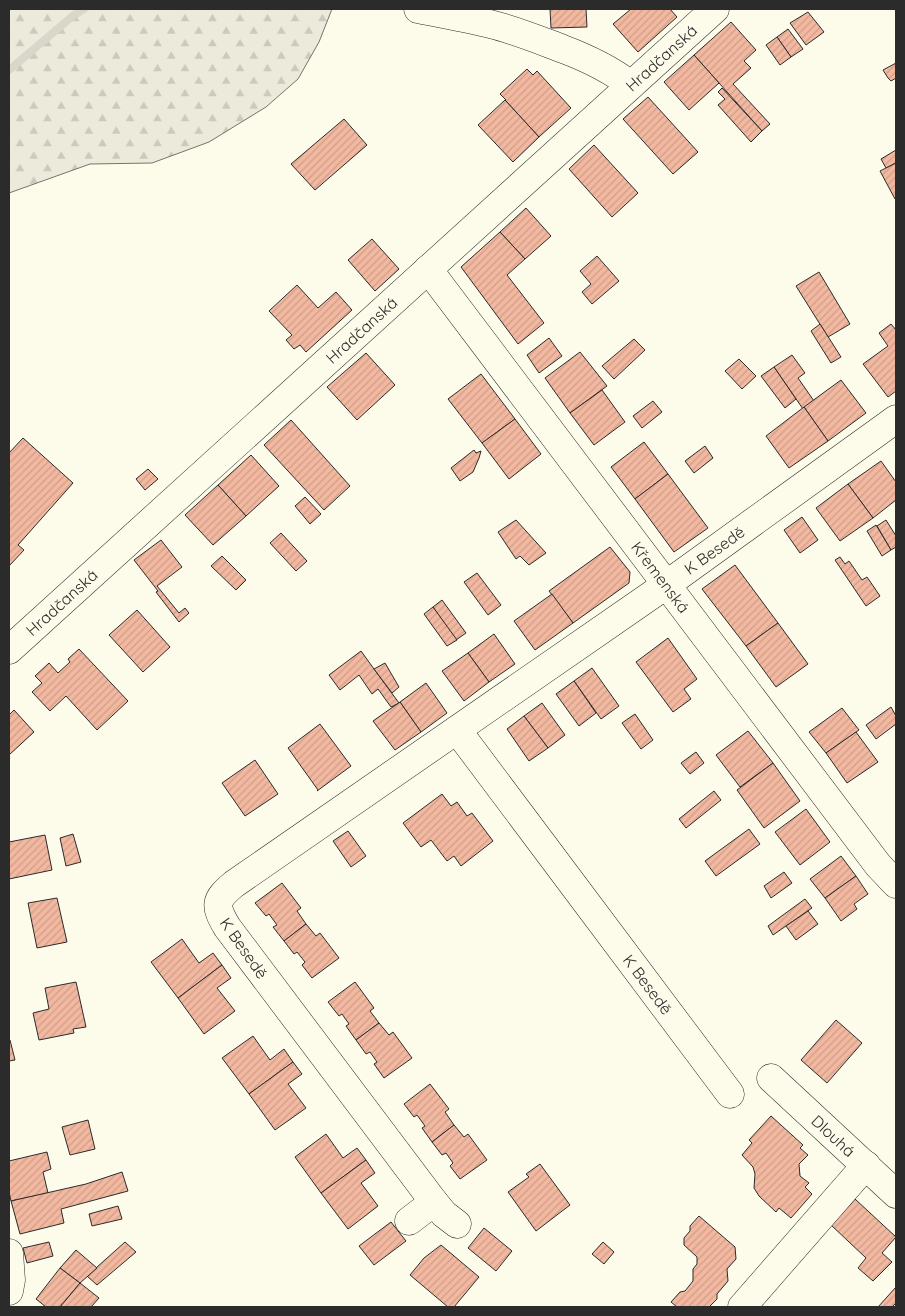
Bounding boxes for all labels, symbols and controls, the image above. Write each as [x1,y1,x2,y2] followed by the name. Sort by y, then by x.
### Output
[621,20,701,95] street label: Hradčanská
[321,292,401,368] street label: Hradčanská
[680,522,749,579] street label: K Besedě
[627,537,694,617] street label: Křemenská
[22,565,102,640] street label: Hradčanská
[216,914,272,982] street label: K Besedě
[619,950,677,1018] street label: K Besedě
[807,1111,859,1161] street label: Dlouhá

